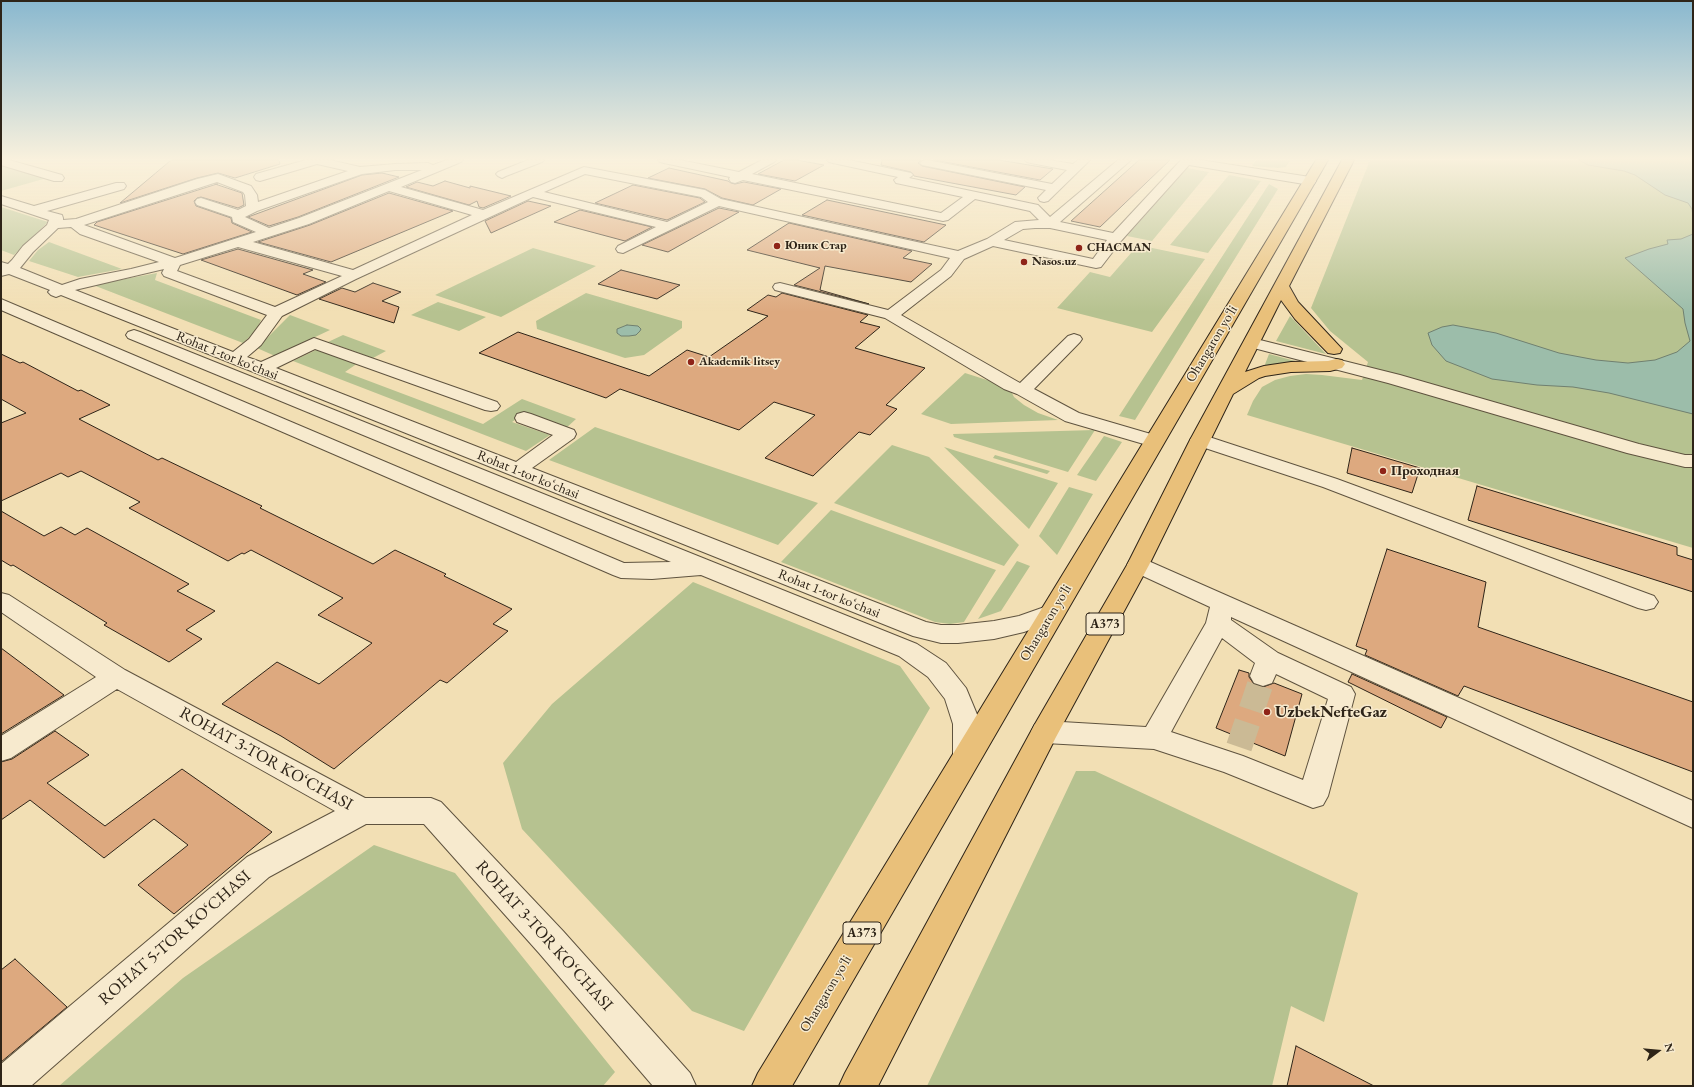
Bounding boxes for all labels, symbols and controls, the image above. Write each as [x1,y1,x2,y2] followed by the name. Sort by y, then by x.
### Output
[785,239,847,253] place label: Юник Стар
[772,241,782,251] marker: Юник Стар
[1087,241,1151,255] place label: CHACMAN
[1074,243,1084,253] marker: CHACMAN
[1032,255,1076,269] place label: Nasos.uz
[1019,257,1029,267] marker: Nasos.uz
[1182,303,1242,385] street label: Ohangaron yoʻli
[173,328,281,384] street label: Rohat 1-tor koʻchasi
[699,355,780,369] place label: Akademik litsey
[686,357,696,367] marker: Akademik litsey
[474,447,582,503] street label: Rohat 1-tor koʻchasi
[1391,463,1459,479] place label: Проходная
[1378,466,1388,476] marker: Проходная
[775,566,883,622] street label: Rohat 1-tor koʻchasi
[1016,582,1076,664] street label: Ohangaron yoʻli
[1086,613,1124,635] road number: A373
[1275,702,1387,722] place label: UzbekNefteGaz
[176,703,356,815] street label: ROHAT 3-TOR KO‘CHASI
[1262,707,1272,717] marker: UzbekNefteGaz
[471,857,617,1015] street label: ROHAT 3-TOR KO‘CHASI
[95,866,255,1010] street label: ROHAT 5-TOR KO‘CHASI
[843,922,881,944] road number: A373
[796,953,856,1035] street label: Ohangaron yoʻli
[1638,1031,1678,1071] north arrow
[1662,1041,1677,1054] text: N

